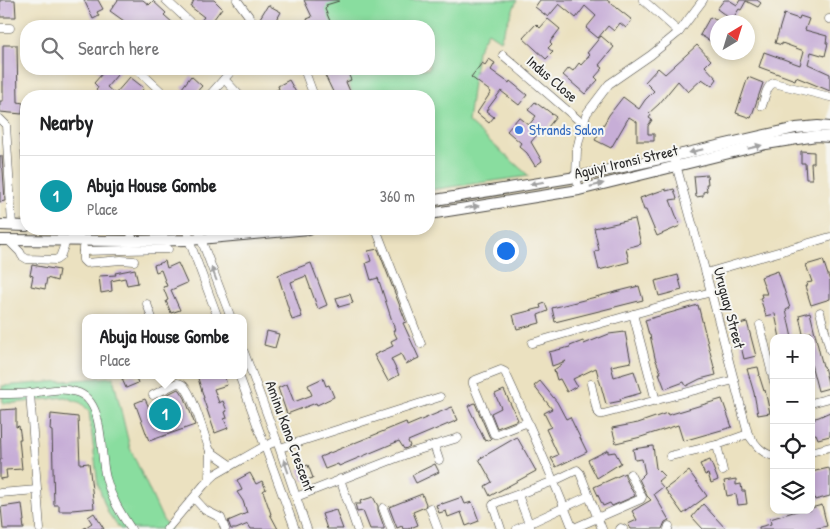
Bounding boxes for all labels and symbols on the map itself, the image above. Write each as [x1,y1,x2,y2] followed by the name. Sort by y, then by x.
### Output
[710,15,755,60] north arrow
[522,51,582,107] street label: Indus Close
[529,119,604,140] place label: Strands Salon
[513,124,525,136] marker: Strands Salon
[572,139,681,184] street label: Aguiyi Ironsi Street
[748,143,763,151] one-way arrow
[689,147,704,155] one-way arrow
[529,180,545,188] one-way arrow
[590,181,605,189] one-way arrow
[464,202,480,210] one-way arrow
[493,238,519,264] your location
[709,265,751,352] street label: Uruguay Street
[210,266,217,281] one-way arrow
[261,377,321,495] street label: Aminu Kano Crescent
[149,395,181,433] pin: 1
[282,459,289,474] one-way arrow

